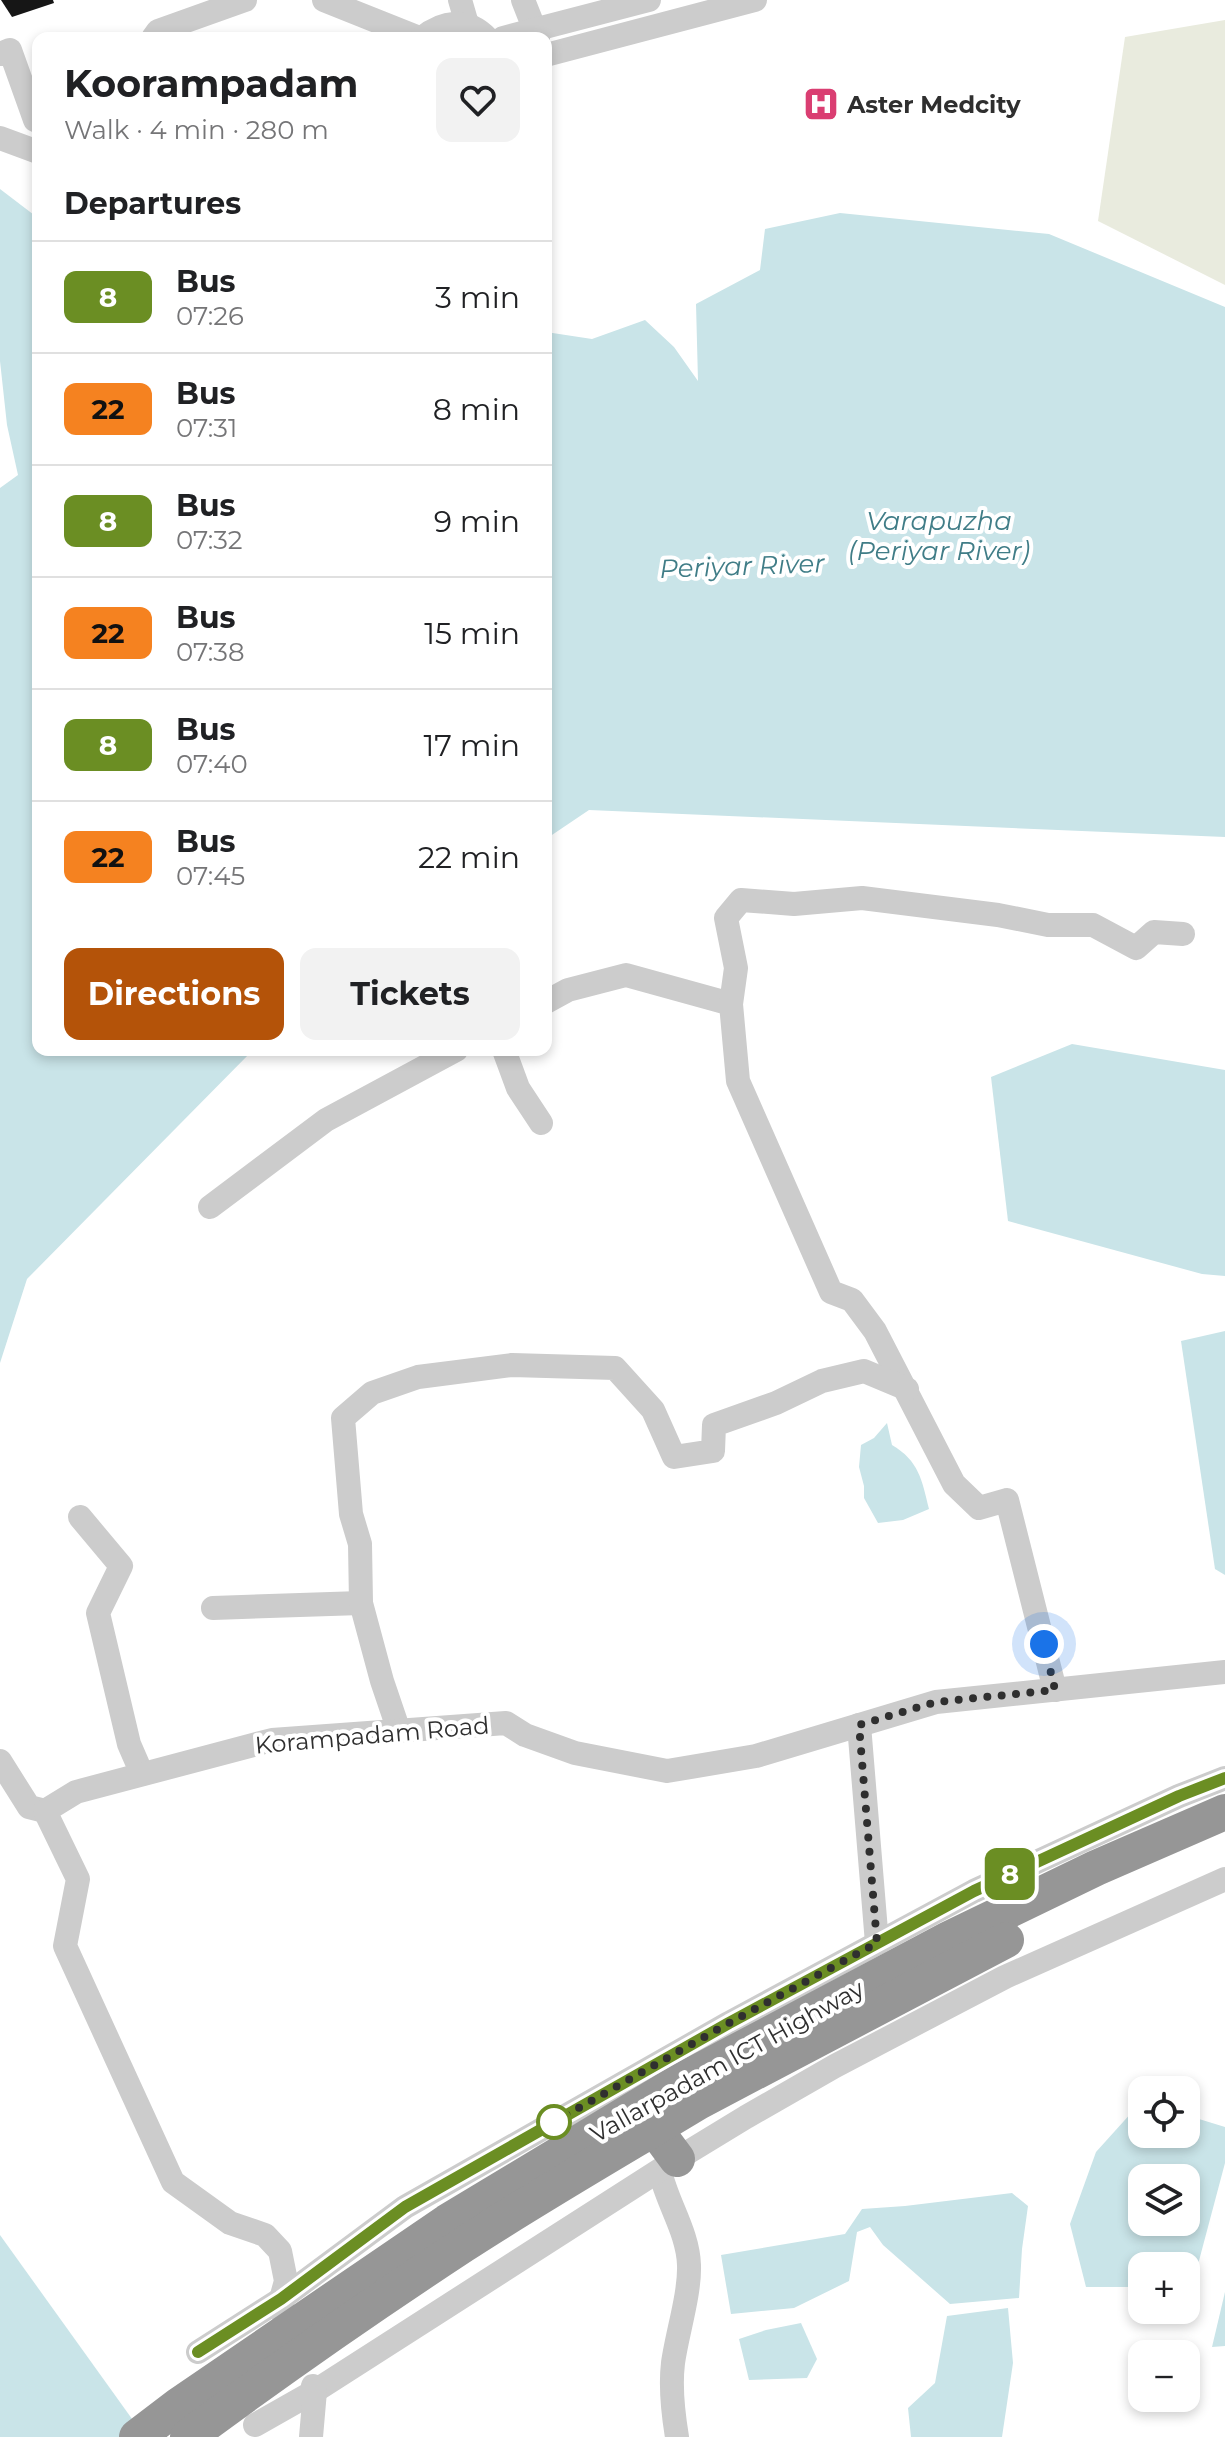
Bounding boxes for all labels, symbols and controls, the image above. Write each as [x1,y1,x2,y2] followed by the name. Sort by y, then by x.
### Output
[436,58,520,142] button: heart
[64,60,358,107] text: Koorampadam
[802,85,840,123] hospital icon: Aster Medcity
[846,90,1021,119] place label: Aster Medcity
[64,114,329,146] text: Walk · 4 min · 280 m
[64,185,241,222] text: Departures
[176,263,236,300] text: Bus
[435,279,520,316] text: 3 min
[99,280,117,314] text: 8
[176,300,244,332] text: 07:26
[176,375,236,412] text: Bus
[433,391,520,428] text: 8 min
[91,392,125,426] text: 22
[176,412,237,444] text: 07:31
[176,487,236,524] text: Bus
[434,503,520,540] text: 9 min
[99,504,117,538] text: 8
[848,505,1030,567] water label: Varapuzha (Periyar River)
[176,524,243,556] text: 07:32
[659,547,826,585] water label: Periyar River
[176,599,236,636] text: Bus
[424,615,520,652] text: 15 min
[91,616,125,650] text: 22
[176,636,245,668] text: 07:38
[176,711,236,748] text: Bus
[423,727,520,764] text: 17 min
[99,728,117,762] text: 8
[176,748,248,780] text: 07:40
[176,823,236,860] text: Bus
[418,839,520,876] text: 22 min
[91,840,125,874] text: 22
[176,860,245,892] text: 07:45
[64,948,284,1040] button: Directions
[300,948,520,1040] button: Tickets
[1024,1624,1064,1664] your location
[254,1710,490,1760] street label: Korampadam Road
[984,1848,1036,1900] line badge: 8
[1001,1857,1019,1891] text: 8
[585,1974,869,2148] street label: Vallarpadam ICT Highway
[1128,2076,1200,2412] map controls
[1128,2076,1200,2148] button: locate
[537,2105,571,2139] unlabelled marker
[1128,2164,1200,2236] button: layers
[1128,2252,1200,2324] button: +
[1128,2340,1200,2412] button: −

